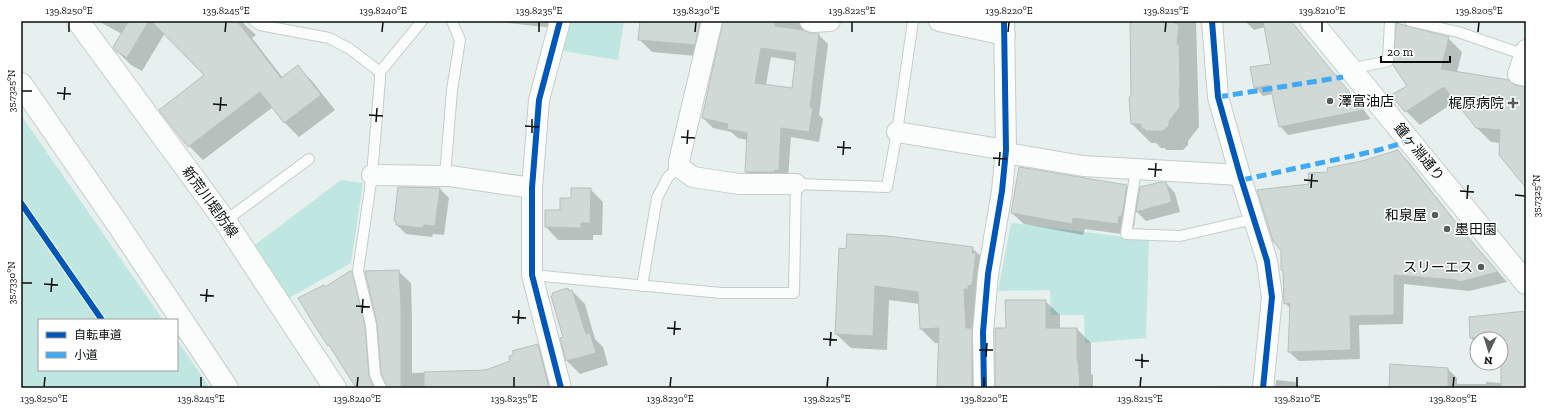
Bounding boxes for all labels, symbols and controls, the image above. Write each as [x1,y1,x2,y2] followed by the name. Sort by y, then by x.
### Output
[45,5,93,17] text: 139.8250°E
[202,5,250,17] text: 139.8245°E
[359,5,407,17] text: 139.8240°E
[516,5,562,17] text: 139.8235°E
[672,5,720,17] text: 139.8230°E
[829,5,876,17] text: 139.8225°E
[985,5,1033,17] text: 139.8220°E
[1143,5,1189,17] text: 139.8215°E
[1299,5,1345,17] text: 139.8210°E
[1455,5,1503,17] text: 139.8205°E
[1381,38,1450,64] scale bar
[1387,45,1414,59] text: 20 m
[6,69,18,112] text: 35.7325°N
[1338,93,1394,110] place label: 澤富油店
[1448,95,1504,112] place label: 梶原病院
[1325,96,1335,106] marker: 澤富油店
[1507,97,1519,109] marker: 梶原病院
[1390,119,1448,185] street label: 鐘ヶ淵通り
[178,163,242,241] street label: 新荒川堤防線
[1531,174,1543,217] text: 35.7325°N
[1385,207,1427,224] place label: 和泉屋
[1430,210,1440,220] marker: 和泉屋
[1455,221,1497,238] place label: 墨田園
[1442,224,1452,234] marker: 墨田園
[1403,259,1473,276] place label: スリーエス
[6,261,18,305] text: 35.7330°N
[1476,262,1486,272] marker: スリーエス
[38,319,178,371] legend
[74,328,122,342] text: 自転車道
[1469,331,1509,371] north arrow
[74,348,98,362] text: 小道
[1483,354,1493,367] text: N
[20,393,68,405] text: 139.8250°E
[177,393,225,405] text: 139.8245°E
[333,393,381,405] text: 139.8240°E
[491,393,537,405] text: 139.8235°E
[646,393,694,405] text: 139.8230°E
[804,393,851,405] text: 139.8225°E
[960,393,1008,405] text: 139.8220°E
[1117,393,1163,405] text: 139.8215°E
[1274,393,1320,405] text: 139.8210°E
[1429,393,1477,405] text: 139.8205°E

